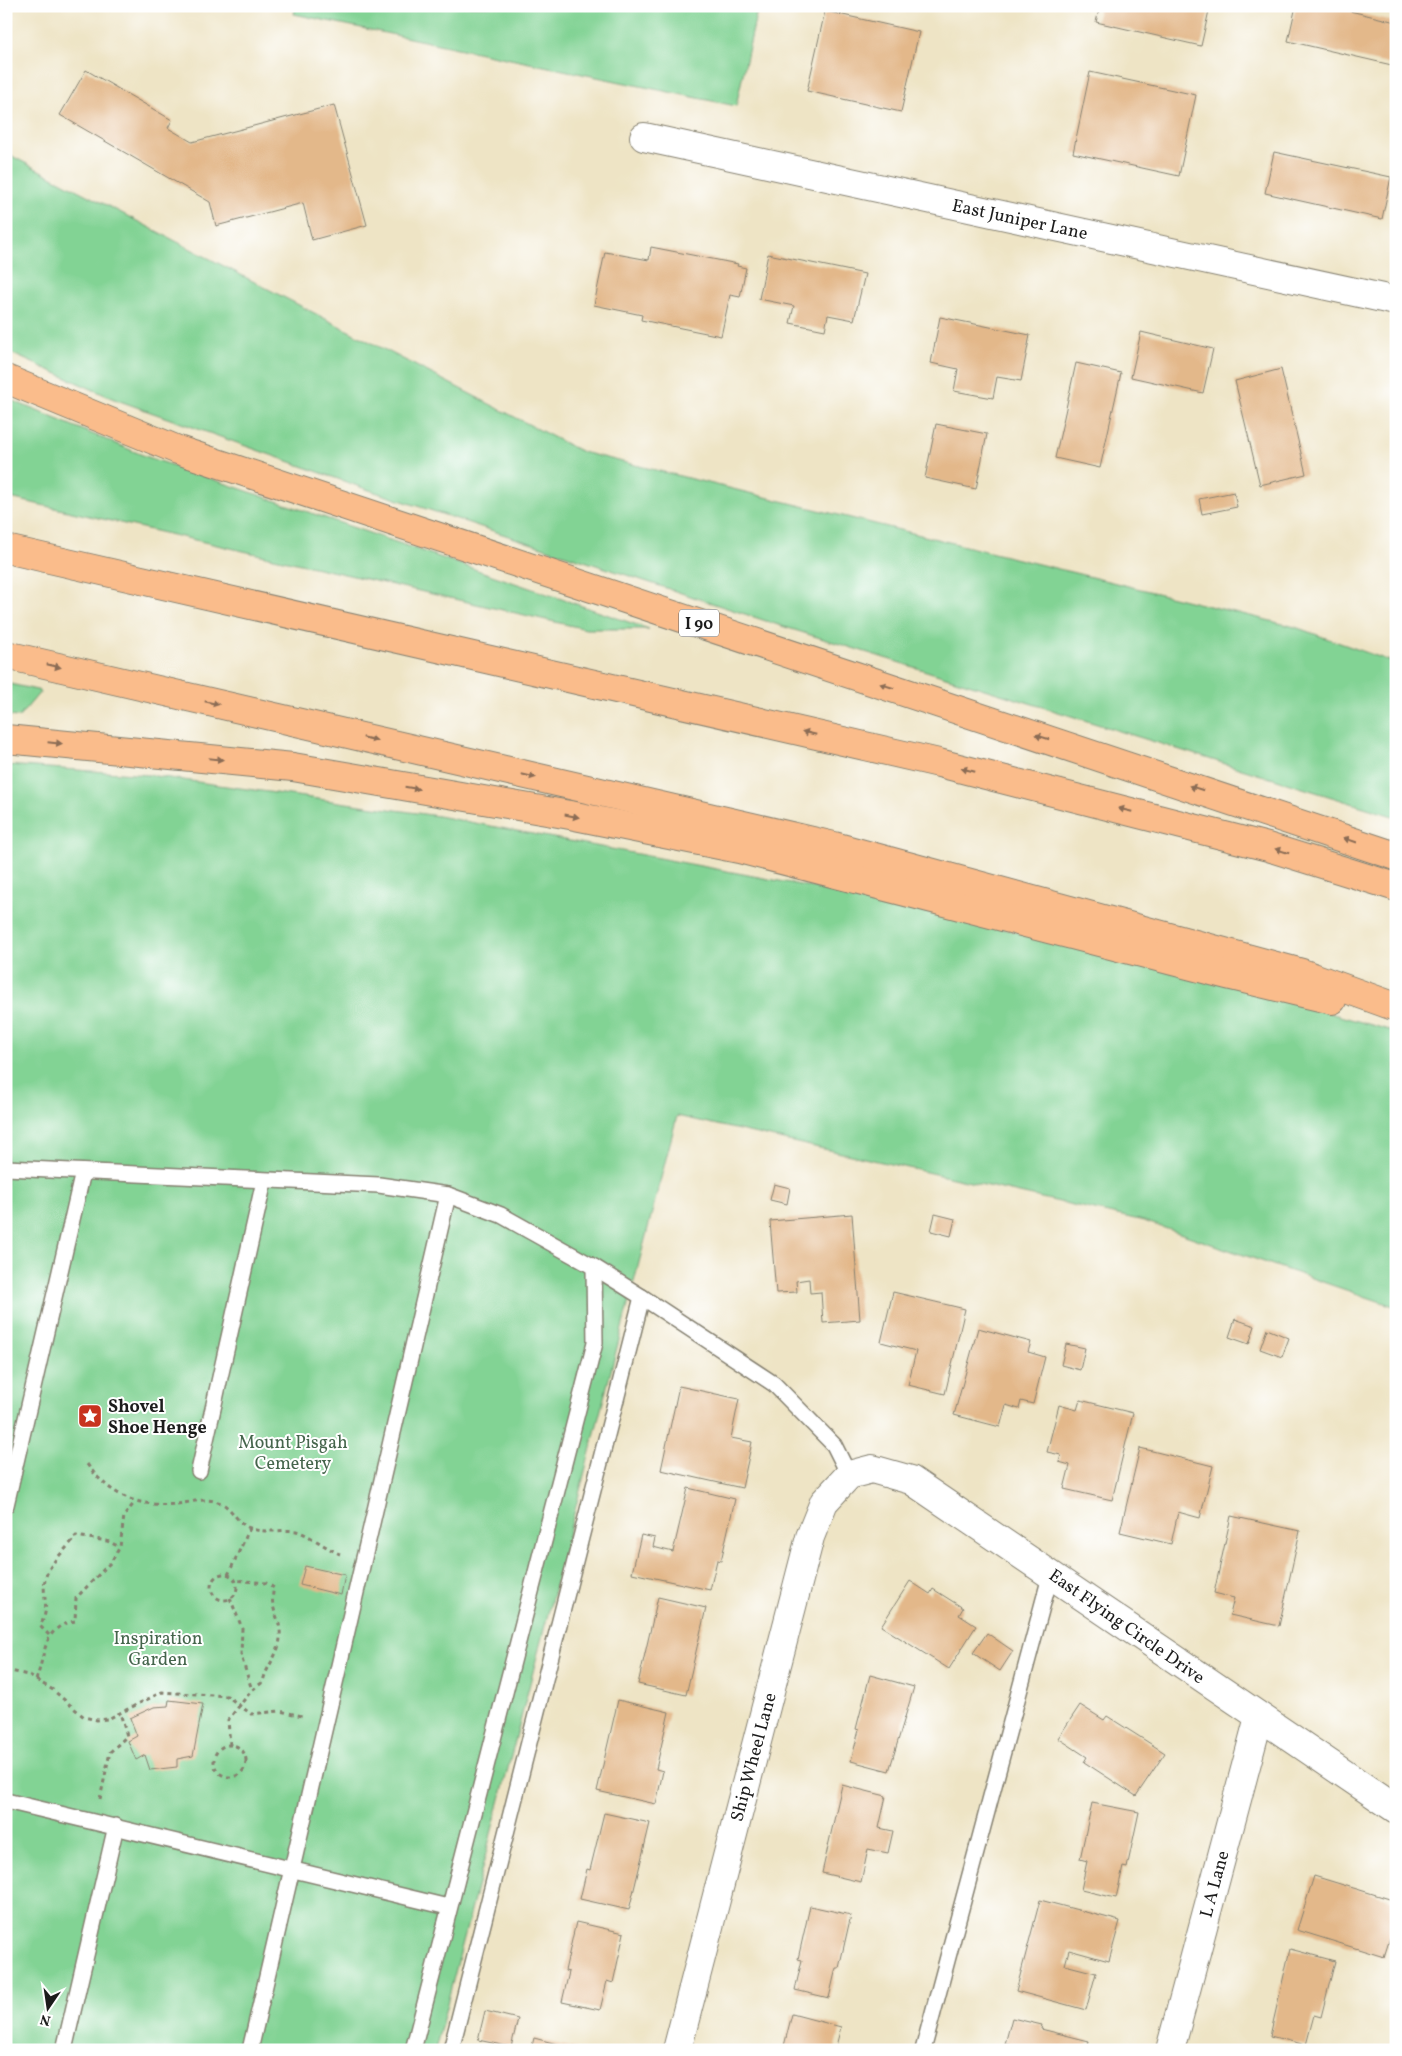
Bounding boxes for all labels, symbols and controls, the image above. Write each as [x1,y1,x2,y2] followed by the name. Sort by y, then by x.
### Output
[950,194,1090,247] street label: East Juniper Lane
[679,610,719,636] road number: I 90
[46,662,61,670] one-way arrow
[880,681,895,689] one-way arrow
[205,699,220,707] one-way arrow
[802,729,817,737] one-way arrow
[1034,733,1049,740] one-way arrow
[363,735,378,743] one-way arrow
[47,739,63,747] one-way arrow
[209,756,225,764] one-way arrow
[960,766,975,774] one-way arrow
[521,772,536,780] one-way arrow
[1188,784,1203,791] one-way arrow
[404,785,420,793] one-way arrow
[1118,806,1133,814] one-way arrow
[564,812,579,820] one-way arrow
[1342,836,1357,843] one-way arrow
[1275,847,1290,855] one-way arrow
[108,1395,207,1441] place label: Shovel Shoe Henge
[77,1403,103,1429] place icon: Shovel Shoe Henge
[238,1431,348,1477] park label: Mount Pisgah Cemetery
[1043,1564,1209,1691] street label: East Flying Circle Drive
[114,1627,203,1673] park label: Inspiration Garden
[725,1690,784,1825] street label: Ship Wheel Lane
[1195,1848,1236,1921] street label: L A Lane
[22,1984,72,2034] north arrow
[38,2009,53,2030] text: N

